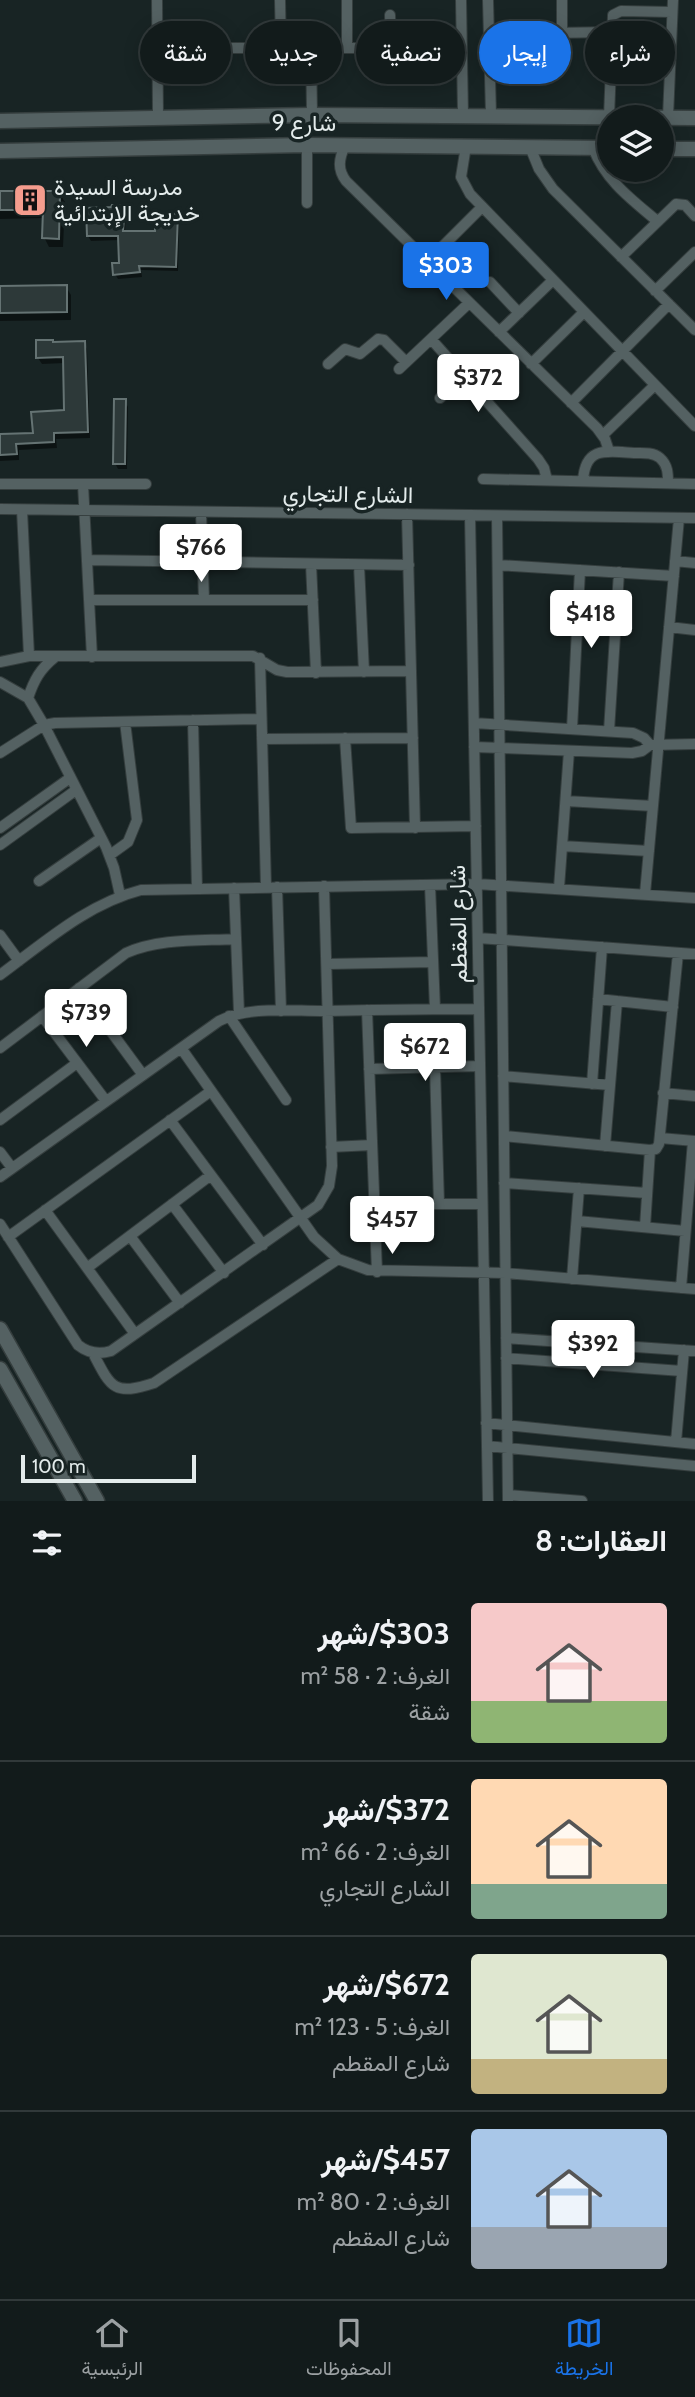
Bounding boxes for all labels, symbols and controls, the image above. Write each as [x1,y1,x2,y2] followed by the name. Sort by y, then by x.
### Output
[140,21,231,84] chip: شقة
[245,21,342,84] chip: جديد
[356,21,465,84] chip: تصفية
[479,21,571,84] chip: إيجار
[585,21,675,84] chip: شراء
[597,105,674,182] map controls
[597,105,674,182] button: layers
[272,109,336,139] street label: شارع 9
[54,173,200,228] place label: مدرسة السيدة خديجة الإبتدائية
[11,181,49,219] building icon: مدرسة السيدة خديجة الإبتدائية
[405,243,487,302] pin: $303
[419,251,473,279] text: $303
[437,354,519,414] pin: $372
[453,363,503,391] text: $372
[282,479,414,514] street label: الشارع التجاري
[160,524,242,584] pin: $766
[176,533,226,561] text: $766
[550,590,632,650] pin: $418
[566,599,616,627] text: $418
[443,865,475,983] street label: شارع المقطم
[45,990,127,1049] pin: $739
[61,998,111,1026] text: $739
[384,1024,466,1083] pin: $672
[400,1032,450,1060] text: $672
[351,1196,433,1256] pin: $457
[366,1205,418,1233] text: $457
[552,1320,634,1380] pin: $392
[568,1329,618,1357] text: $392
[21,1452,196,1484] scale bar
[32,1455,86,1478] text: 100 m
[535,1522,667,1559] text: العقارات: 8
[28,1524,66,1562] icon: filters
[318,1615,450,1652] text: $303/شهر
[527,1631,611,1715] icon: home
[300,1662,450,1690] text: الغرف: 2 · 58 m²
[408,1698,450,1726] text: شقة
[324,1791,450,1828] text: $372/شهر
[527,1807,611,1891] icon: home
[301,1838,450,1866] text: الغرف: 2 · 66 m²
[319,1874,450,1902] text: الشارع التجاري
[323,1966,450,2003] text: $672/شهر
[527,1982,611,2066] icon: home
[294,2013,450,2041] text: الغرف: 5 · 123 m²
[332,2049,450,2077] text: شارع المقطم
[321,2141,450,2178] text: $457/شهر
[527,2157,611,2241] icon: home
[297,2188,450,2216] text: الغرف: 2 · 80 m²
[332,2224,450,2252] text: شارع المقطم
[82,2314,143,2385] tab: الرئيسية
[306,2314,392,2385] tab: المحفوظات
[555,2314,613,2385] tab: الخريطة

